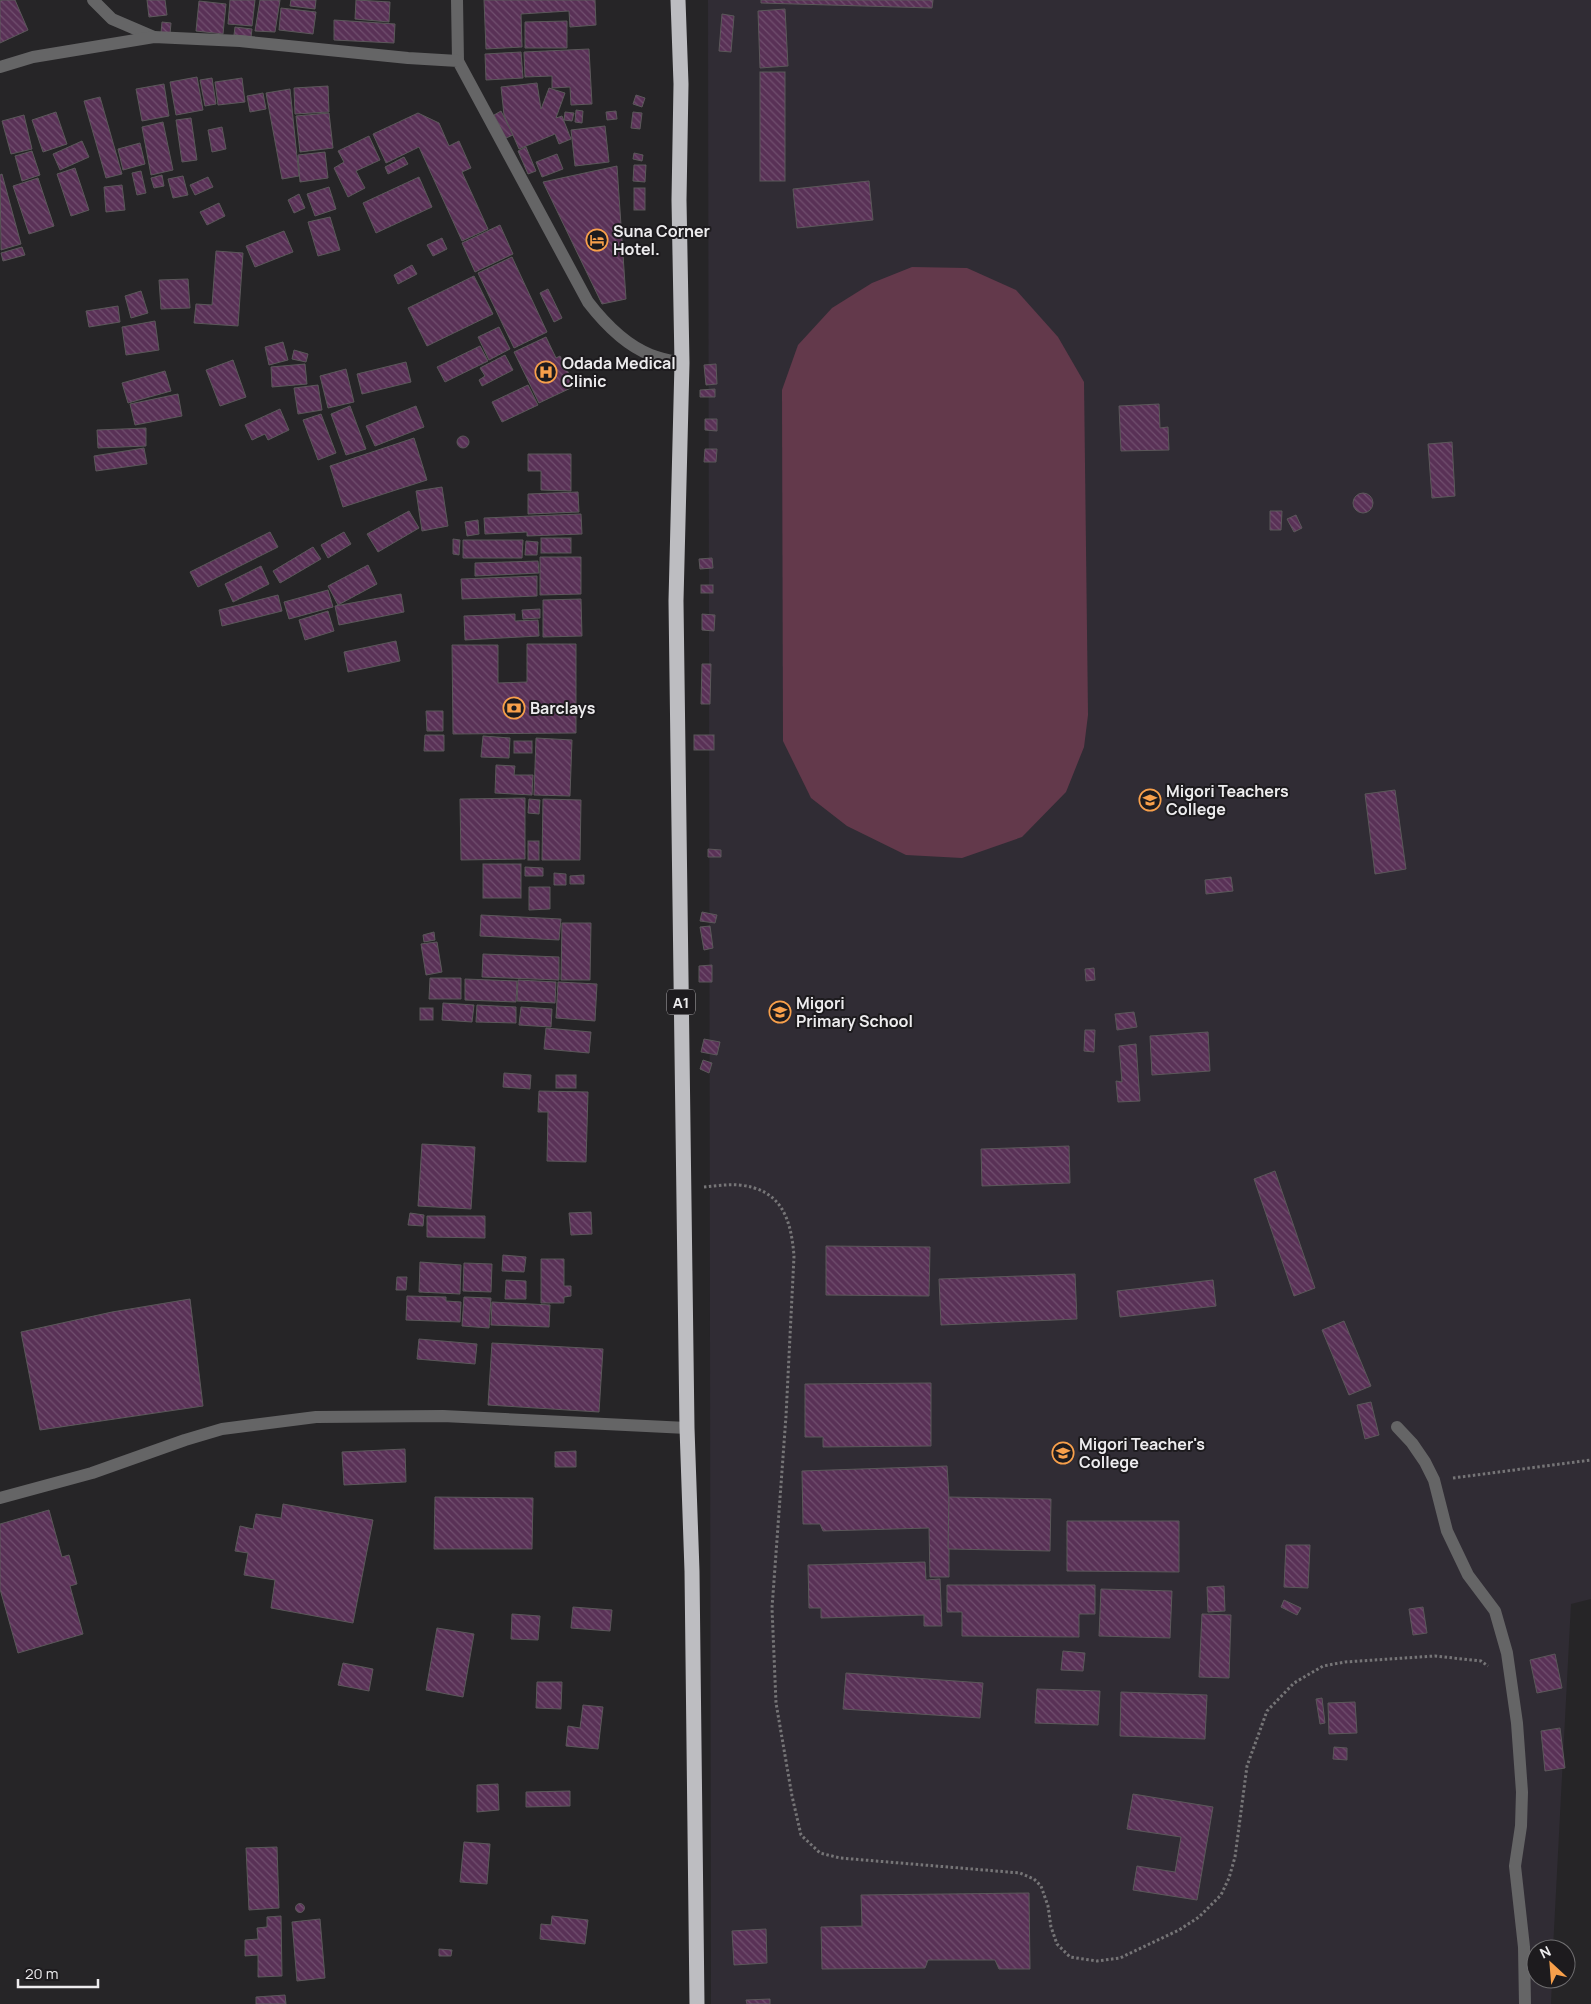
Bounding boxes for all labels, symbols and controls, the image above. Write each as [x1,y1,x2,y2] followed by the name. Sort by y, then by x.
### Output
[613,220,710,260] place label: Suna Corner Hotel.
[585,228,609,252] hotel icon: Suna Corner Hotel.
[562,352,676,392] place label: Odada Medical Clinic
[534,360,558,384] hospital icon: Odada Medical Clinic
[502,696,526,720] bank icon: Barclays
[530,697,596,719] place label: Barclays
[1166,780,1289,820] place label: Migori Teachers College
[1138,788,1162,812] school or university icon: Migori Teachers College
[667,990,695,1014] road number: A1
[796,992,913,1032] place label: Migori Primary School
[768,1000,792,1024] school or university icon: Migori Primary School
[1079,1433,1205,1473] place label: Migori Teacher's College
[1051,1441,1075,1465] school or university icon: Migori Teacher's College
[1526,1939,1576,1989] north arrow
[1536,1941,1554,1963] text: N
[18,1956,98,1988] scale bar
[25,1963,58,1984] text: 20 m

